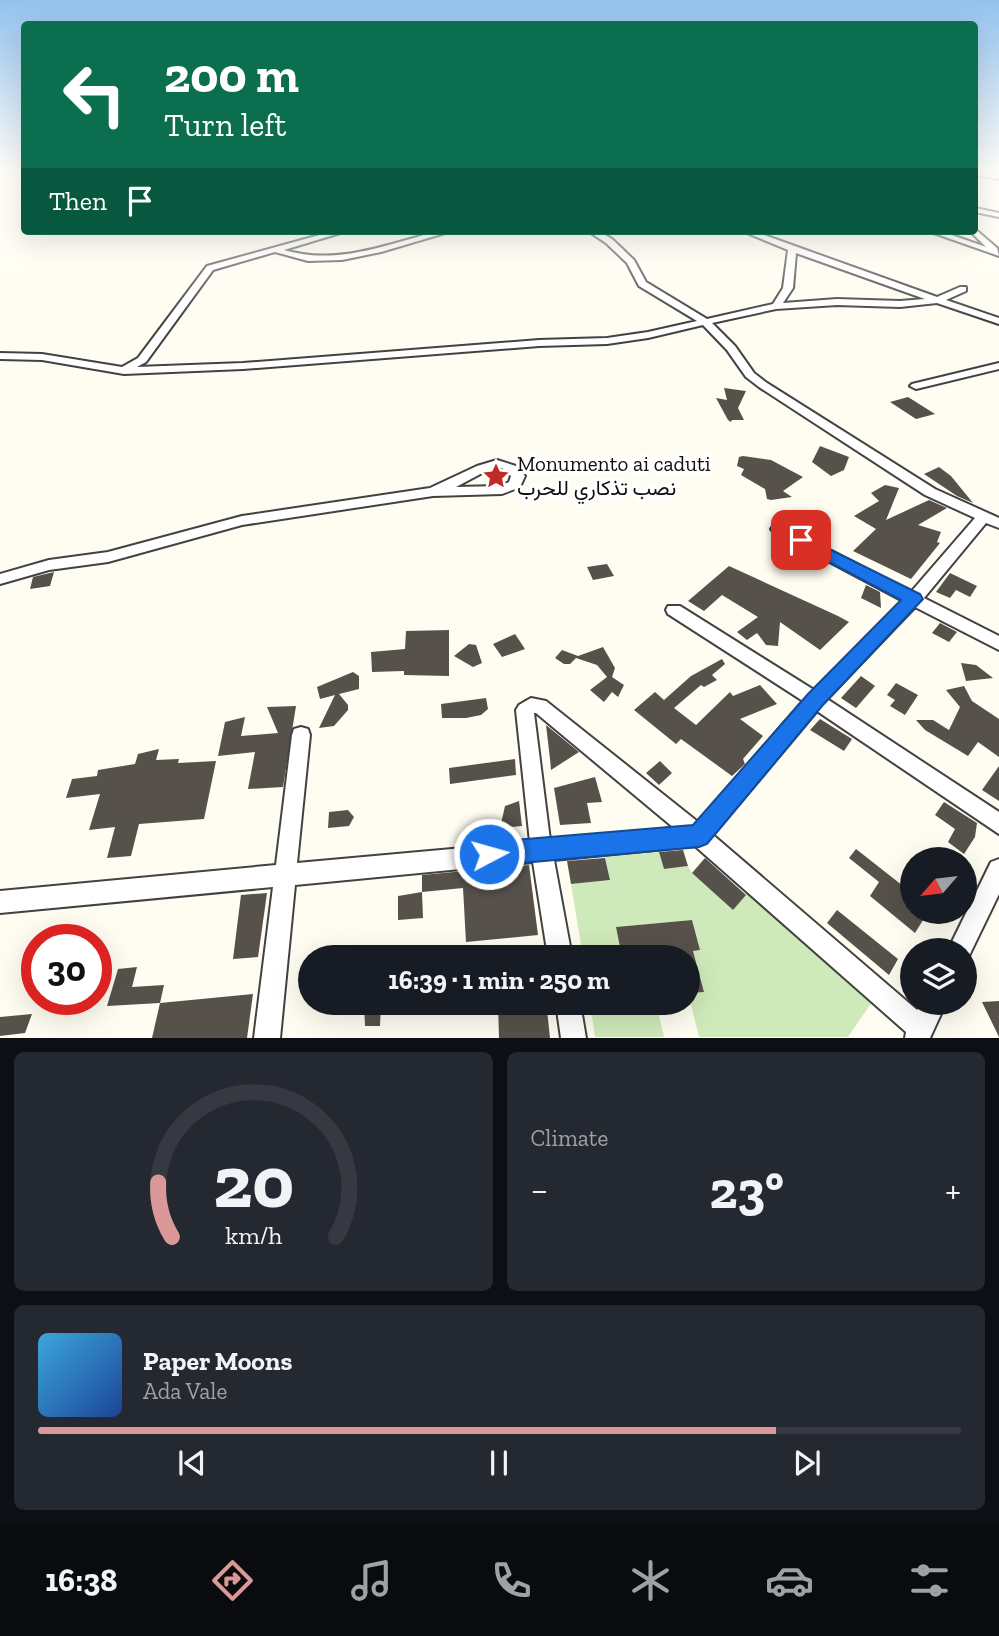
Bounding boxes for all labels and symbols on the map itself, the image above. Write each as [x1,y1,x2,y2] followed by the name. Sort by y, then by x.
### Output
[517,451,711,505] place label: Monumento ai caduti نصب تذكاري للحرب
[481,461,511,491] place icon: Monumento ai caduti نصب تذكاري للحرب
[771,510,831,570] pin
[452,817,526,891] position arrow
[900,847,976,924] north arrow
[21,924,112,1015] speed limit sign: 30

